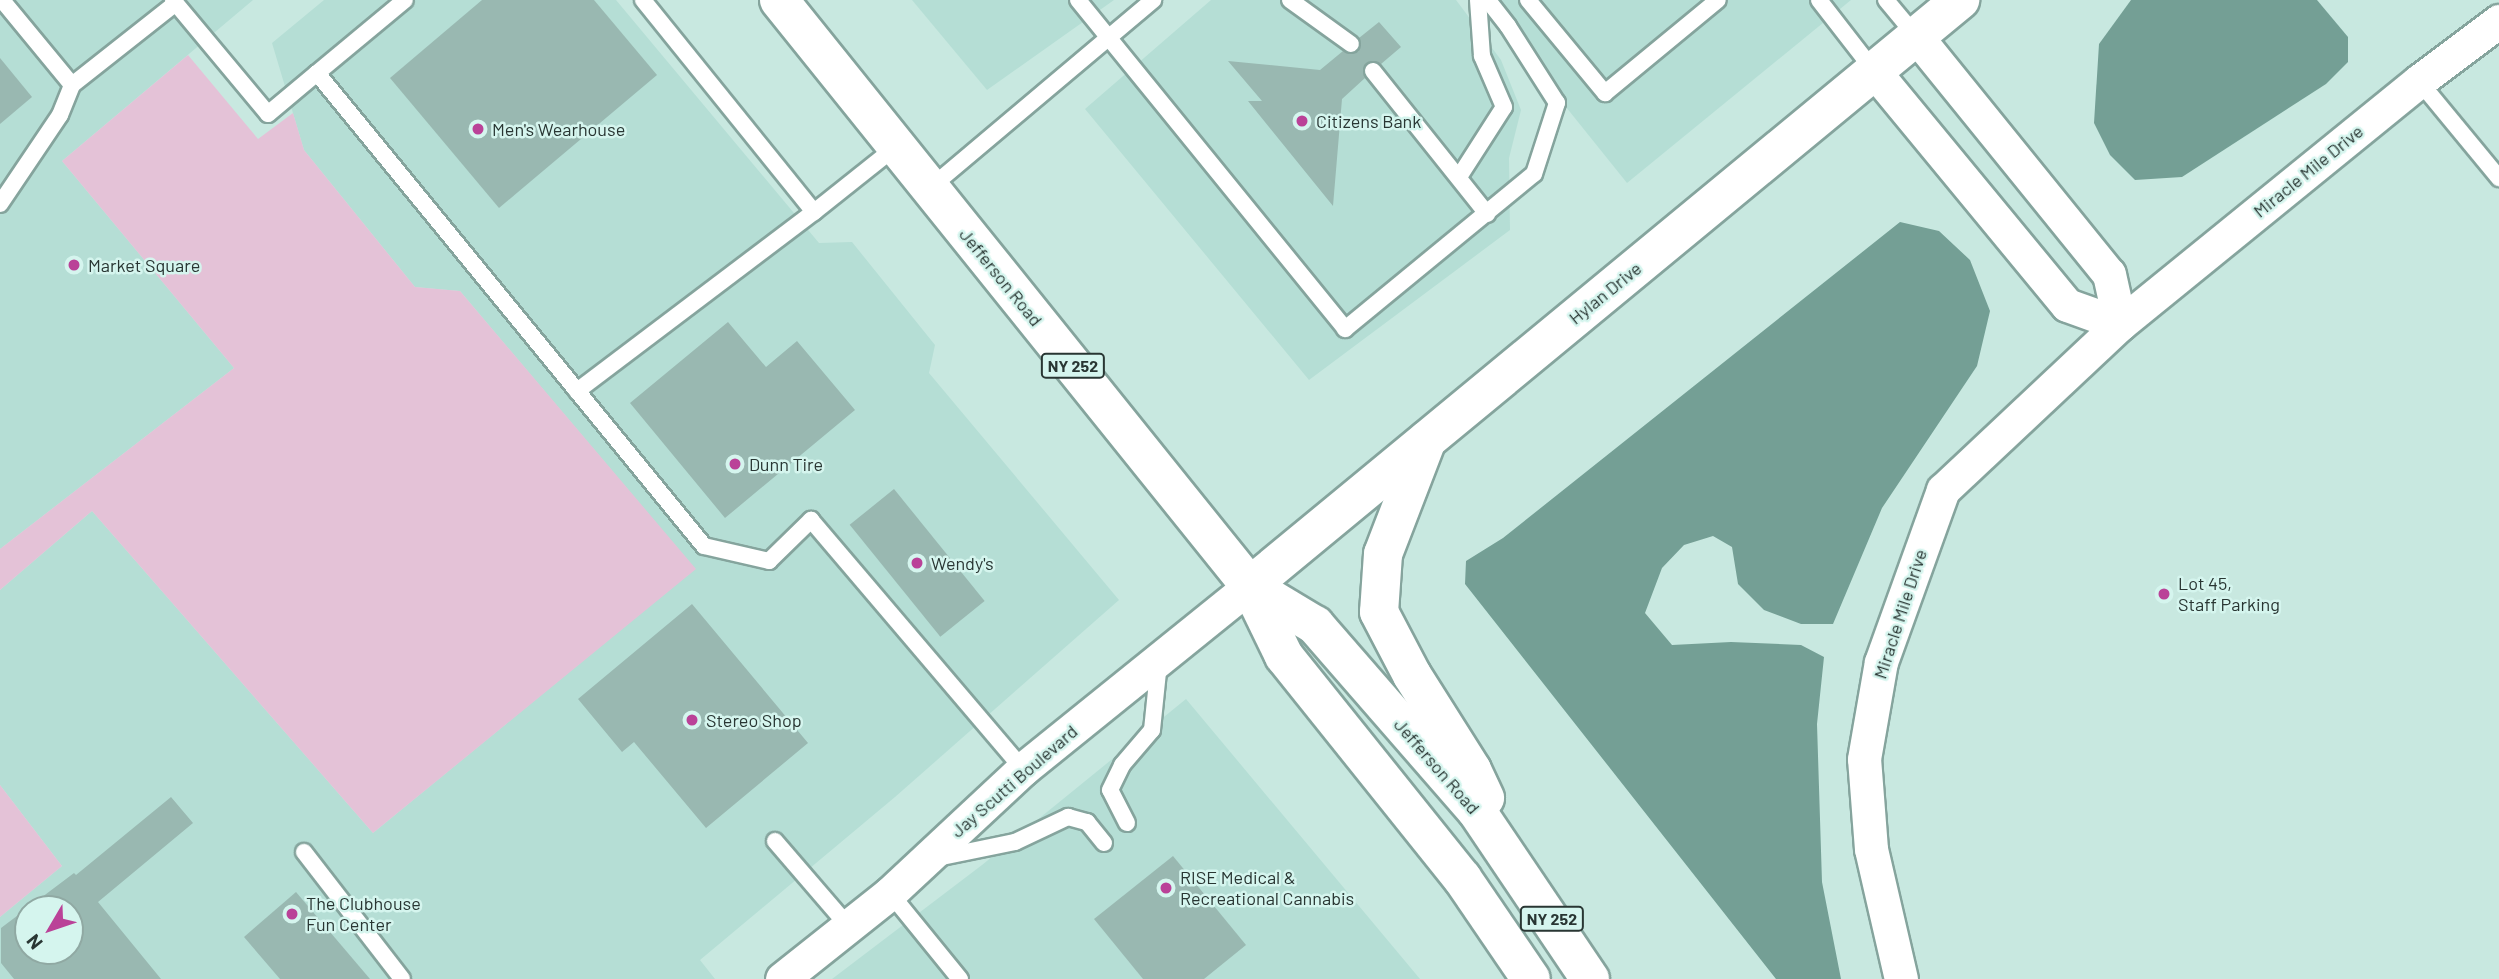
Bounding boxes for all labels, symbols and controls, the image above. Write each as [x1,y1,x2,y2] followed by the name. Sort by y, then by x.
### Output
[1316,110,1421,132] place label: Citizens Bank
[1294,113,1310,129] marker: Citizens Bank
[492,118,625,140] place label: Men's Wearhouse
[2249,120,2367,222] street label: Miracle Mile Drive
[470,121,486,137] marker: Men's Wearhouse
[955,224,1047,330] street label: Jefferson Road
[88,254,200,276] place label: Market Square
[66,257,82,273] marker: Market Square
[1564,257,1646,329] street label: Hylan Drive
[1040,354,1106,378] road number: NY 252
[749,453,823,475] place label: Dunn Tire
[727,456,743,472] marker: Dunn Tire
[1869,547,1931,681] street label: Miracle Mile Drive
[931,552,994,574] place label: Wendy's
[909,555,925,571] marker: Wendy's
[2178,573,2280,616] place label: Lot 45, Staff Parking
[2156,586,2172,602] marker: Lot 45, Staff Parking
[706,709,802,731] place label: Stereo Shop
[684,712,700,728] marker: Stereo Shop
[1390,714,1484,818] street label: Jefferson Road
[946,720,1082,842] street label: Jay Scutti Boulevard
[1180,867,1354,910] place label: RISE Medical & Recreational Cannabis
[1158,880,1174,896] marker: RISE Medical & Recreational Cannabis
[306,893,421,936] place label: The Clubhouse Fun Center
[14,895,84,965] north arrow
[284,906,300,922] marker: The Clubhouse Fun Center
[1519,906,1585,931] road number: NY 252
[21,930,47,954] text: N

